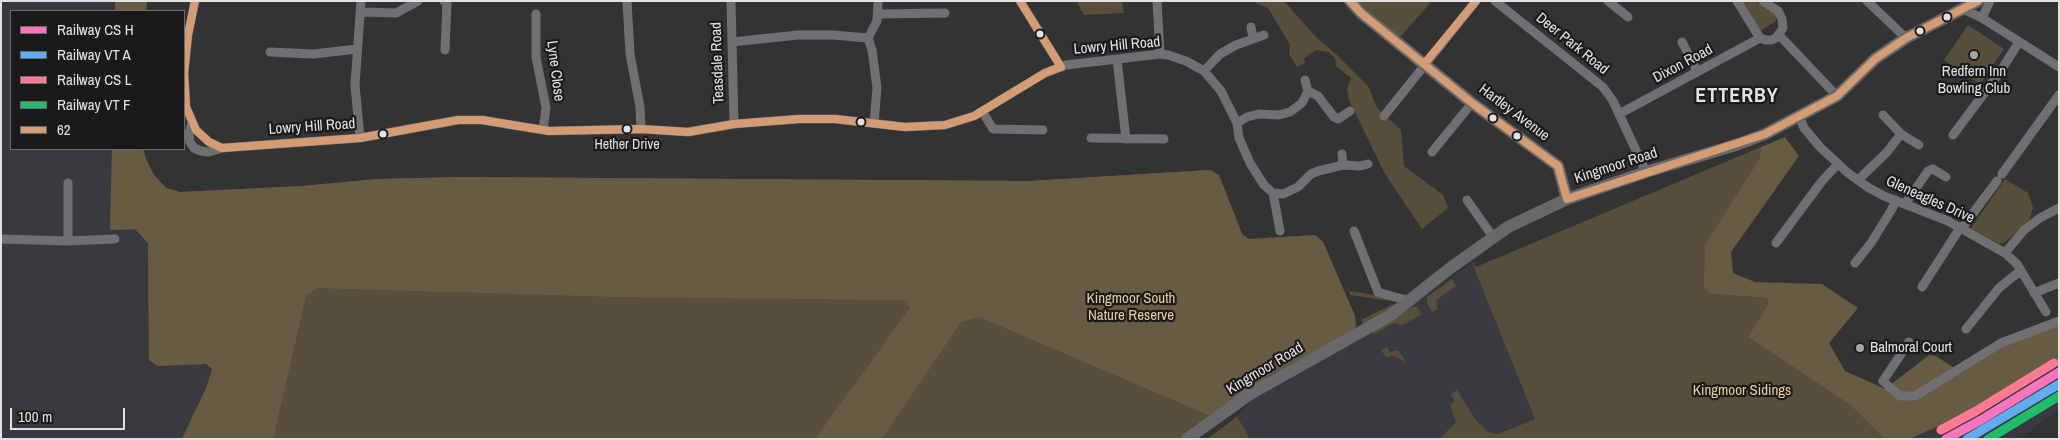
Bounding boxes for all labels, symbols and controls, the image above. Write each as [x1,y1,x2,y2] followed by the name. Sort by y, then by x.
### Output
[1532,9,1612,79] street label: Deer Park Road
[10,10,185,150] legend
[1942,12,1952,22] unlabelled marker
[57,19,134,40] text: Railway CS H
[708,22,728,104] street label: Teasdale Road
[1915,26,1925,36] unlabelled marker
[1035,29,1045,39] unlabelled marker
[1073,33,1161,59] street label: Lowry Hill Road
[542,40,568,102] street label: Lyne Close
[1650,41,1716,87] street label: Dixon Road
[57,44,131,65] text: Railway VT A
[1968,49,1980,61] marker: Redfern Inn Bowling Club
[1938,63,2010,98] place label: Redfern Inn Bowling Club
[57,69,132,90] text: Railway CS L
[1475,81,1553,145] street label: Hartley Avenue
[1694,85,1780,109] district label: ETTERBY
[57,94,131,115] text: Railway VT F
[1488,113,1498,123] unlabelled marker
[268,115,356,139] street label: Lowry Hill Road
[856,117,866,127] unlabelled marker
[57,119,71,140] text: 62
[622,124,632,134] marker: Hether Drive
[378,129,388,139] unlabelled marker
[1512,131,1522,141] unlabelled marker
[594,137,660,153] place label: Hether Drive
[1572,144,1660,188] street label: Kingmoor Road
[1883,172,1977,228] street label: Gleneagles Drive
[1087,290,1175,325] park label: Kingmoor South Nature Reserve
[1223,339,1307,399] street label: Kingmoor Road
[1870,339,1952,357] place label: Balmoral Court
[1854,342,1866,354] marker: Balmoral Court
[1693,382,1791,400] park label: Kingmoor Sidings
[12,398,128,430] scale bar
[18,406,52,427] text: 100 m

